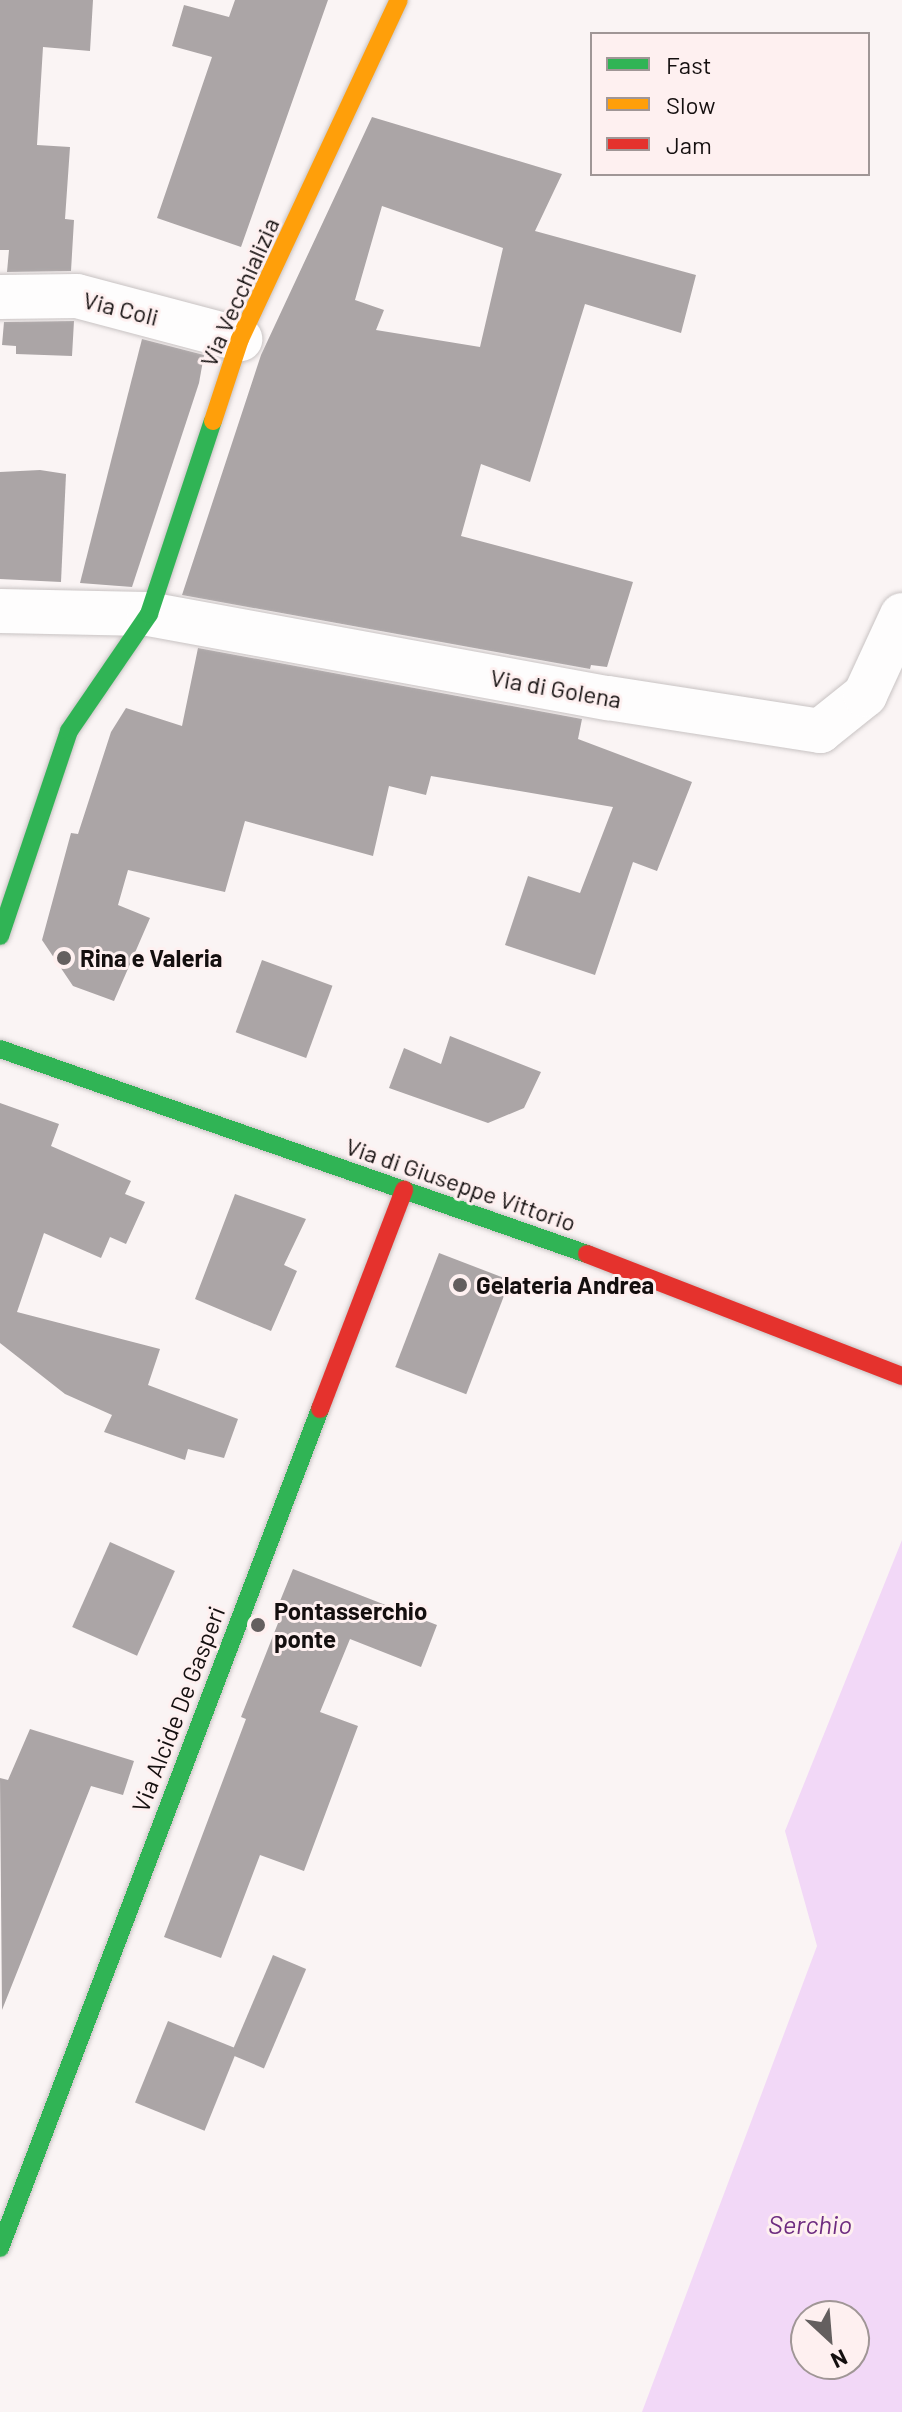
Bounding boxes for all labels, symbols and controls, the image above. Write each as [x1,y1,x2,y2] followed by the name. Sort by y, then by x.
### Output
[590,32,870,176] legend
[666,50,711,79] text: Fast
[666,90,715,119] text: Slow
[666,130,712,159] text: Jam
[193,213,285,371] street label: Via Vecchializia
[80,285,162,331] street label: Via Coli
[488,662,624,714] street label: Via di Golena
[80,944,222,972] place label: Rina e Valeria
[55,949,73,967] marker: Rina e Valeria
[342,1131,580,1237] street label: Via di Giuseppe Vittorio
[476,1271,654,1299] place label: Gelateria Andrea
[451,1276,469,1294] marker: Gelateria Andrea
[274,1597,427,1653] place label: Pontasserchio ponte
[125,1602,231,1816] street label: Via Alcide De Gasperi
[249,1616,267,1634] marker: Pontasserchio ponte
[768,2208,852,2240] water label: Serchio
[790,2300,870,2380] north arrow
[827,2345,852,2375] text: N

